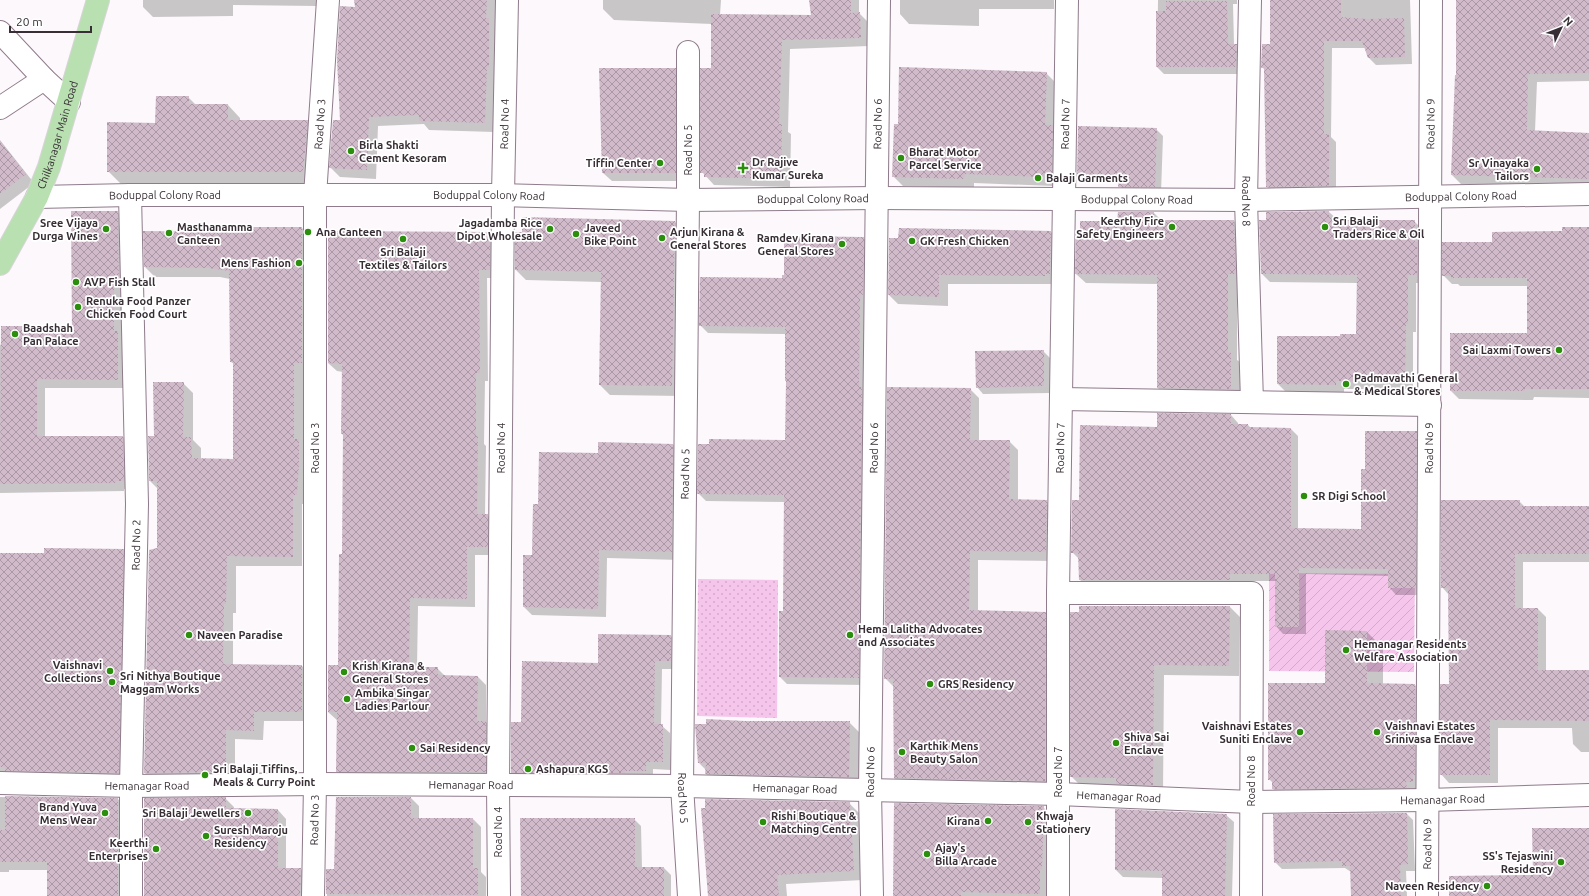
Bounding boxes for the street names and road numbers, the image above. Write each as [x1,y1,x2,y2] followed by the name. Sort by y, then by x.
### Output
[35,80,80,191] street label: Chilkanagar Main Road
[312,98,327,150] street label: Road No 3
[498,98,511,150] street label: Road No 4
[1059,98,1072,150] street label: Road No 7
[871,99,884,150] street label: Road No 6
[1424,99,1437,150] street label: Road No 9
[682,125,694,175] street label: Road No 5
[1240,175,1253,227] street label: Road No 8
[109,189,221,201] street label: Boduppal Colony Road
[433,189,545,202] street label: Boduppal Colony Road
[1405,189,1517,203] street label: Boduppal Colony Road
[757,192,869,205] street label: Boduppal Colony Road
[1081,193,1193,206] street label: Boduppal Colony Road
[495,422,507,474] street label: Road No 4
[868,422,880,474] street label: Road No 6
[1054,422,1067,474] street label: Road No 7
[309,423,321,473] street label: Road No 3
[1423,423,1435,474] street label: Road No 9
[679,448,691,500] street label: Road No 5
[130,519,142,571] street label: Road No 2
[864,746,877,798] street label: Road No 6
[1052,747,1064,797] street label: Road No 7
[1245,756,1257,806] street label: Road No 8
[676,772,690,824] street label: Road No 5
[104,779,189,792] street label: Hemanagar Road
[428,779,513,791] street label: Hemanagar Road
[752,782,837,795] street label: Hemanagar Road
[1076,789,1161,804] street label: Hemanagar Road
[1400,792,1485,806] street label: Hemanagar Road
[308,794,321,846] street label: Road No 3
[492,807,504,857] street label: Road No 4
[1421,818,1433,870] street label: Road No 9

